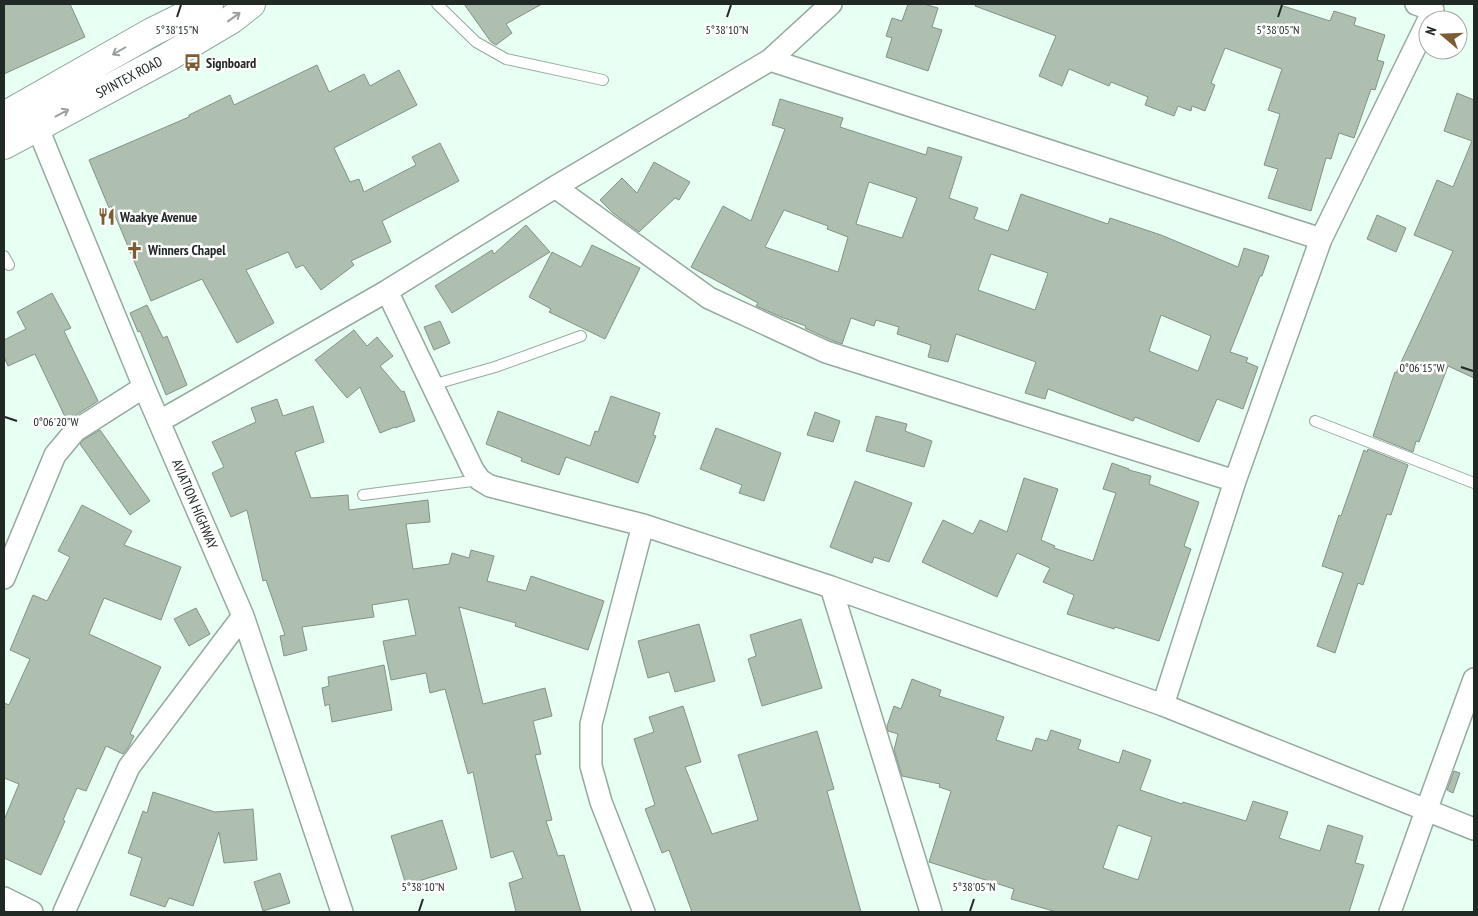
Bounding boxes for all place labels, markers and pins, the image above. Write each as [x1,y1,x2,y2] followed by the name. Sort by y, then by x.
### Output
[182,53,202,73] bus stop icon: Signboard
[206,54,256,72] place label: Signboard
[96,207,116,227] restaurant icon: Waakye Avenue
[119,208,197,226] place label: Waakye Avenue
[124,240,144,260] church icon: Winners Chapel
[147,241,226,259] place label: Winners Chapel

